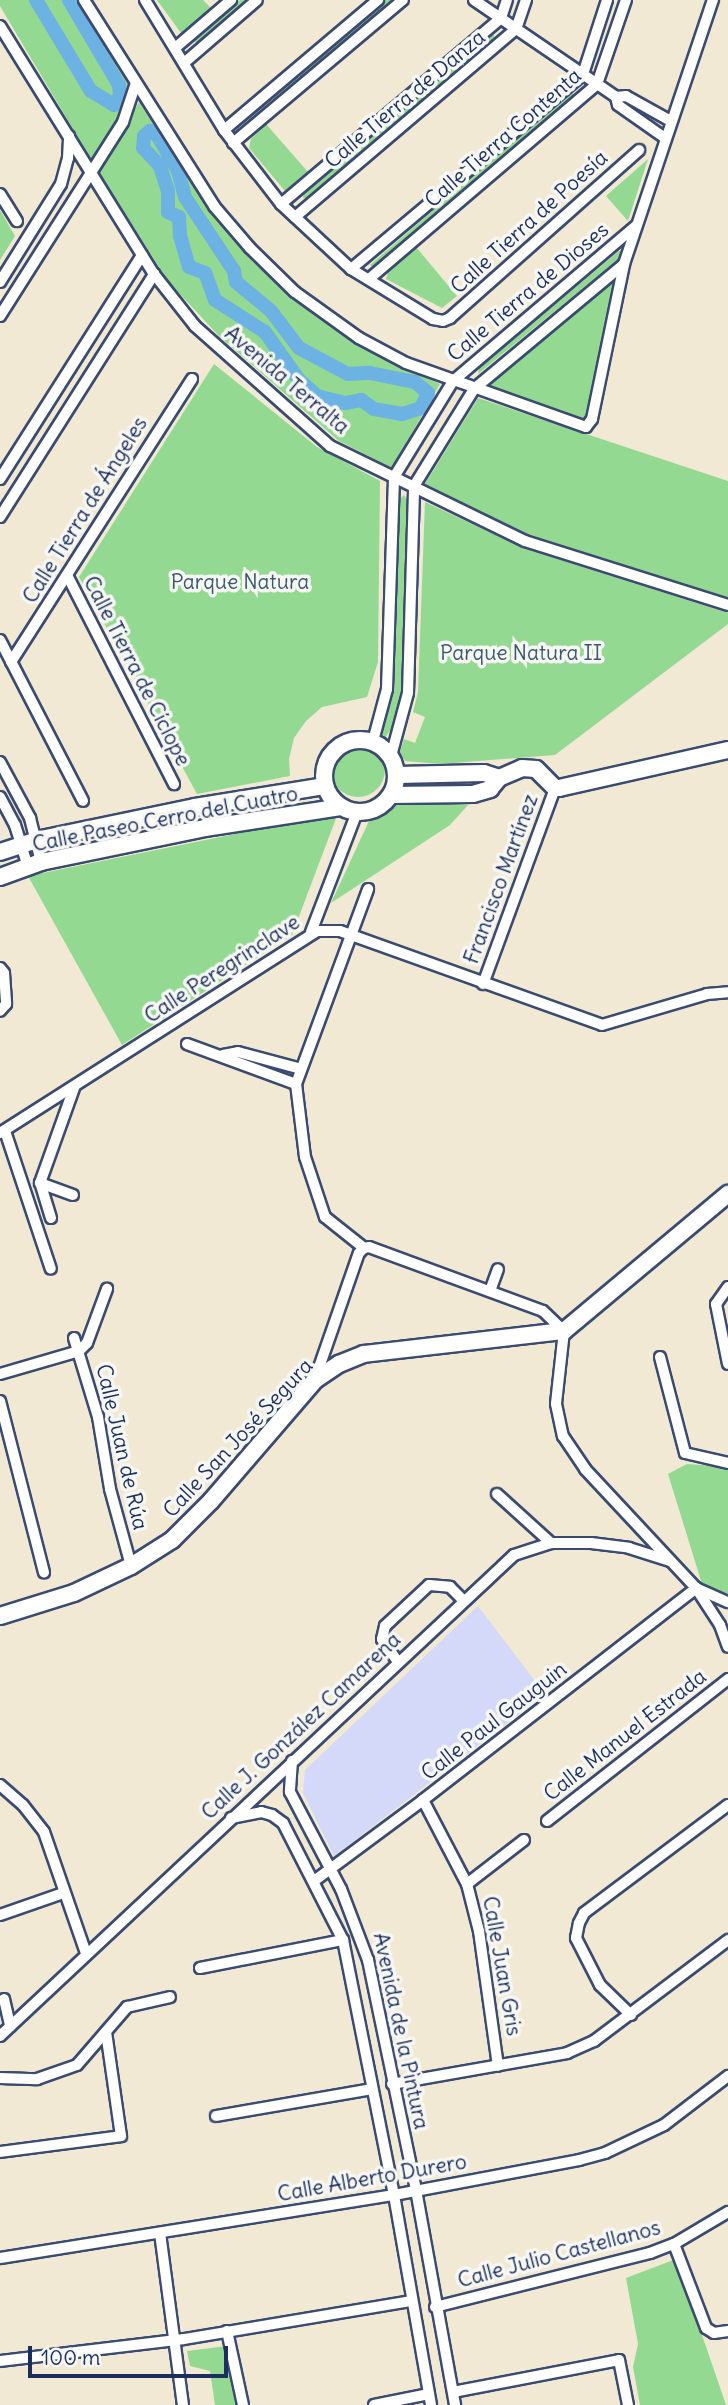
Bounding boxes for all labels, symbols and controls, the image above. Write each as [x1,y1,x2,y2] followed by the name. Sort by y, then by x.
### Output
[320,25,490,173] street label: Calle Tierra de Danza
[420,63,586,213] street label: Calle Tierra Contenta
[445,145,613,299] street label: Calle Tierra de Poesía
[442,217,614,367] street label: Calle Tierra de Dioses
[220,321,354,439] street label: Avenida Terralta
[17,412,153,608] street label: Calle Tierra de Ángeles
[171,569,309,595] park label: Parque Natura
[78,572,196,770] street label: Calle Tierra de Cíclope
[440,640,602,666] park label: Parque Natura II
[30,781,300,857] street label: Calle Paseo Cerro del Cuatro
[459,791,543,967] street label: Francisco Martínez
[140,909,304,1029] street label: Calle Peregrinclave
[158,1353,318,1523] street label: Calle San José Segura
[91,1362,153,1532] street label: Calle Juan de Rúa
[196,1627,406,1825] street label: Calle J. González Camarena
[416,1656,572,1786] street label: Calle Paul Gauguin
[539,1664,711,1806] street label: Calle Manuel Estrada
[477,1894,527,2038] street label: Calle Juan Gris
[368,1930,434,2132] street label: Avenida de la Pintura
[276,2149,468,2207] street label: Calle Alberto Durero
[455,2215,663,2293] street label: Calle Julio Castellanos
[32,2332,231,2376] scale bar
[41,2344,100,2371] text: 100 m

